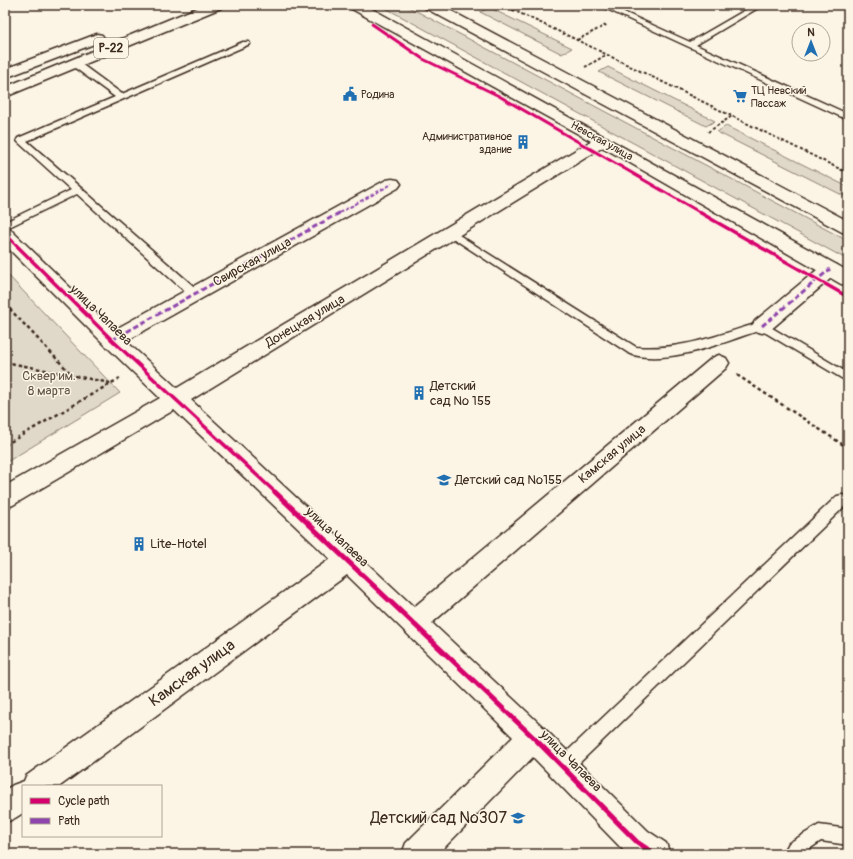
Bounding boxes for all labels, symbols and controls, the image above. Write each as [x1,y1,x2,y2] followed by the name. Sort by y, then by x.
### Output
[791,22,831,62] north arrow
[807,26,815,39] text: N
[94,38,128,58] road number: Р-22
[751,84,807,110] place label: ТЦ Невский Пассаж
[342,86,358,102] public building icon: Родина
[361,88,394,101] place label: Родина
[732,88,748,104] supermarket icon: ТЦ Невский Пассаж
[569,119,635,163] street label: Невская улица
[422,130,513,156] place label: Административное здание
[515,134,531,150] building icon: Административное здание
[210,234,294,290] street label: Свирская улица
[66,281,136,349] street label: улица Чапаева
[261,291,348,352] street label: Донецкая улица
[22,368,76,399] park label: Сквер им. 8 марта
[429,378,491,409] place label: Детский сад № 155
[411,385,427,401] building icon: Детский сад № 155
[575,421,649,487] street label: Камская улица
[436,472,452,488] school or university icon: Детский сад №155
[454,472,562,488] place label: Детский сад №155
[301,503,372,570] street label: улица Чапаева
[131,536,147,552] building icon: Lite-Hotel
[150,536,207,552] place label: Lite-Hotel
[145,635,239,711] street label: Камская улица
[536,726,605,795] street label: улица Чапаева
[22,785,162,837] legend
[58,794,110,809] text: Cycle path
[369,808,508,828] place label: Детский сад №307
[510,810,526,826] school or university icon: Детский сад №307
[58,814,80,829] text: Path

